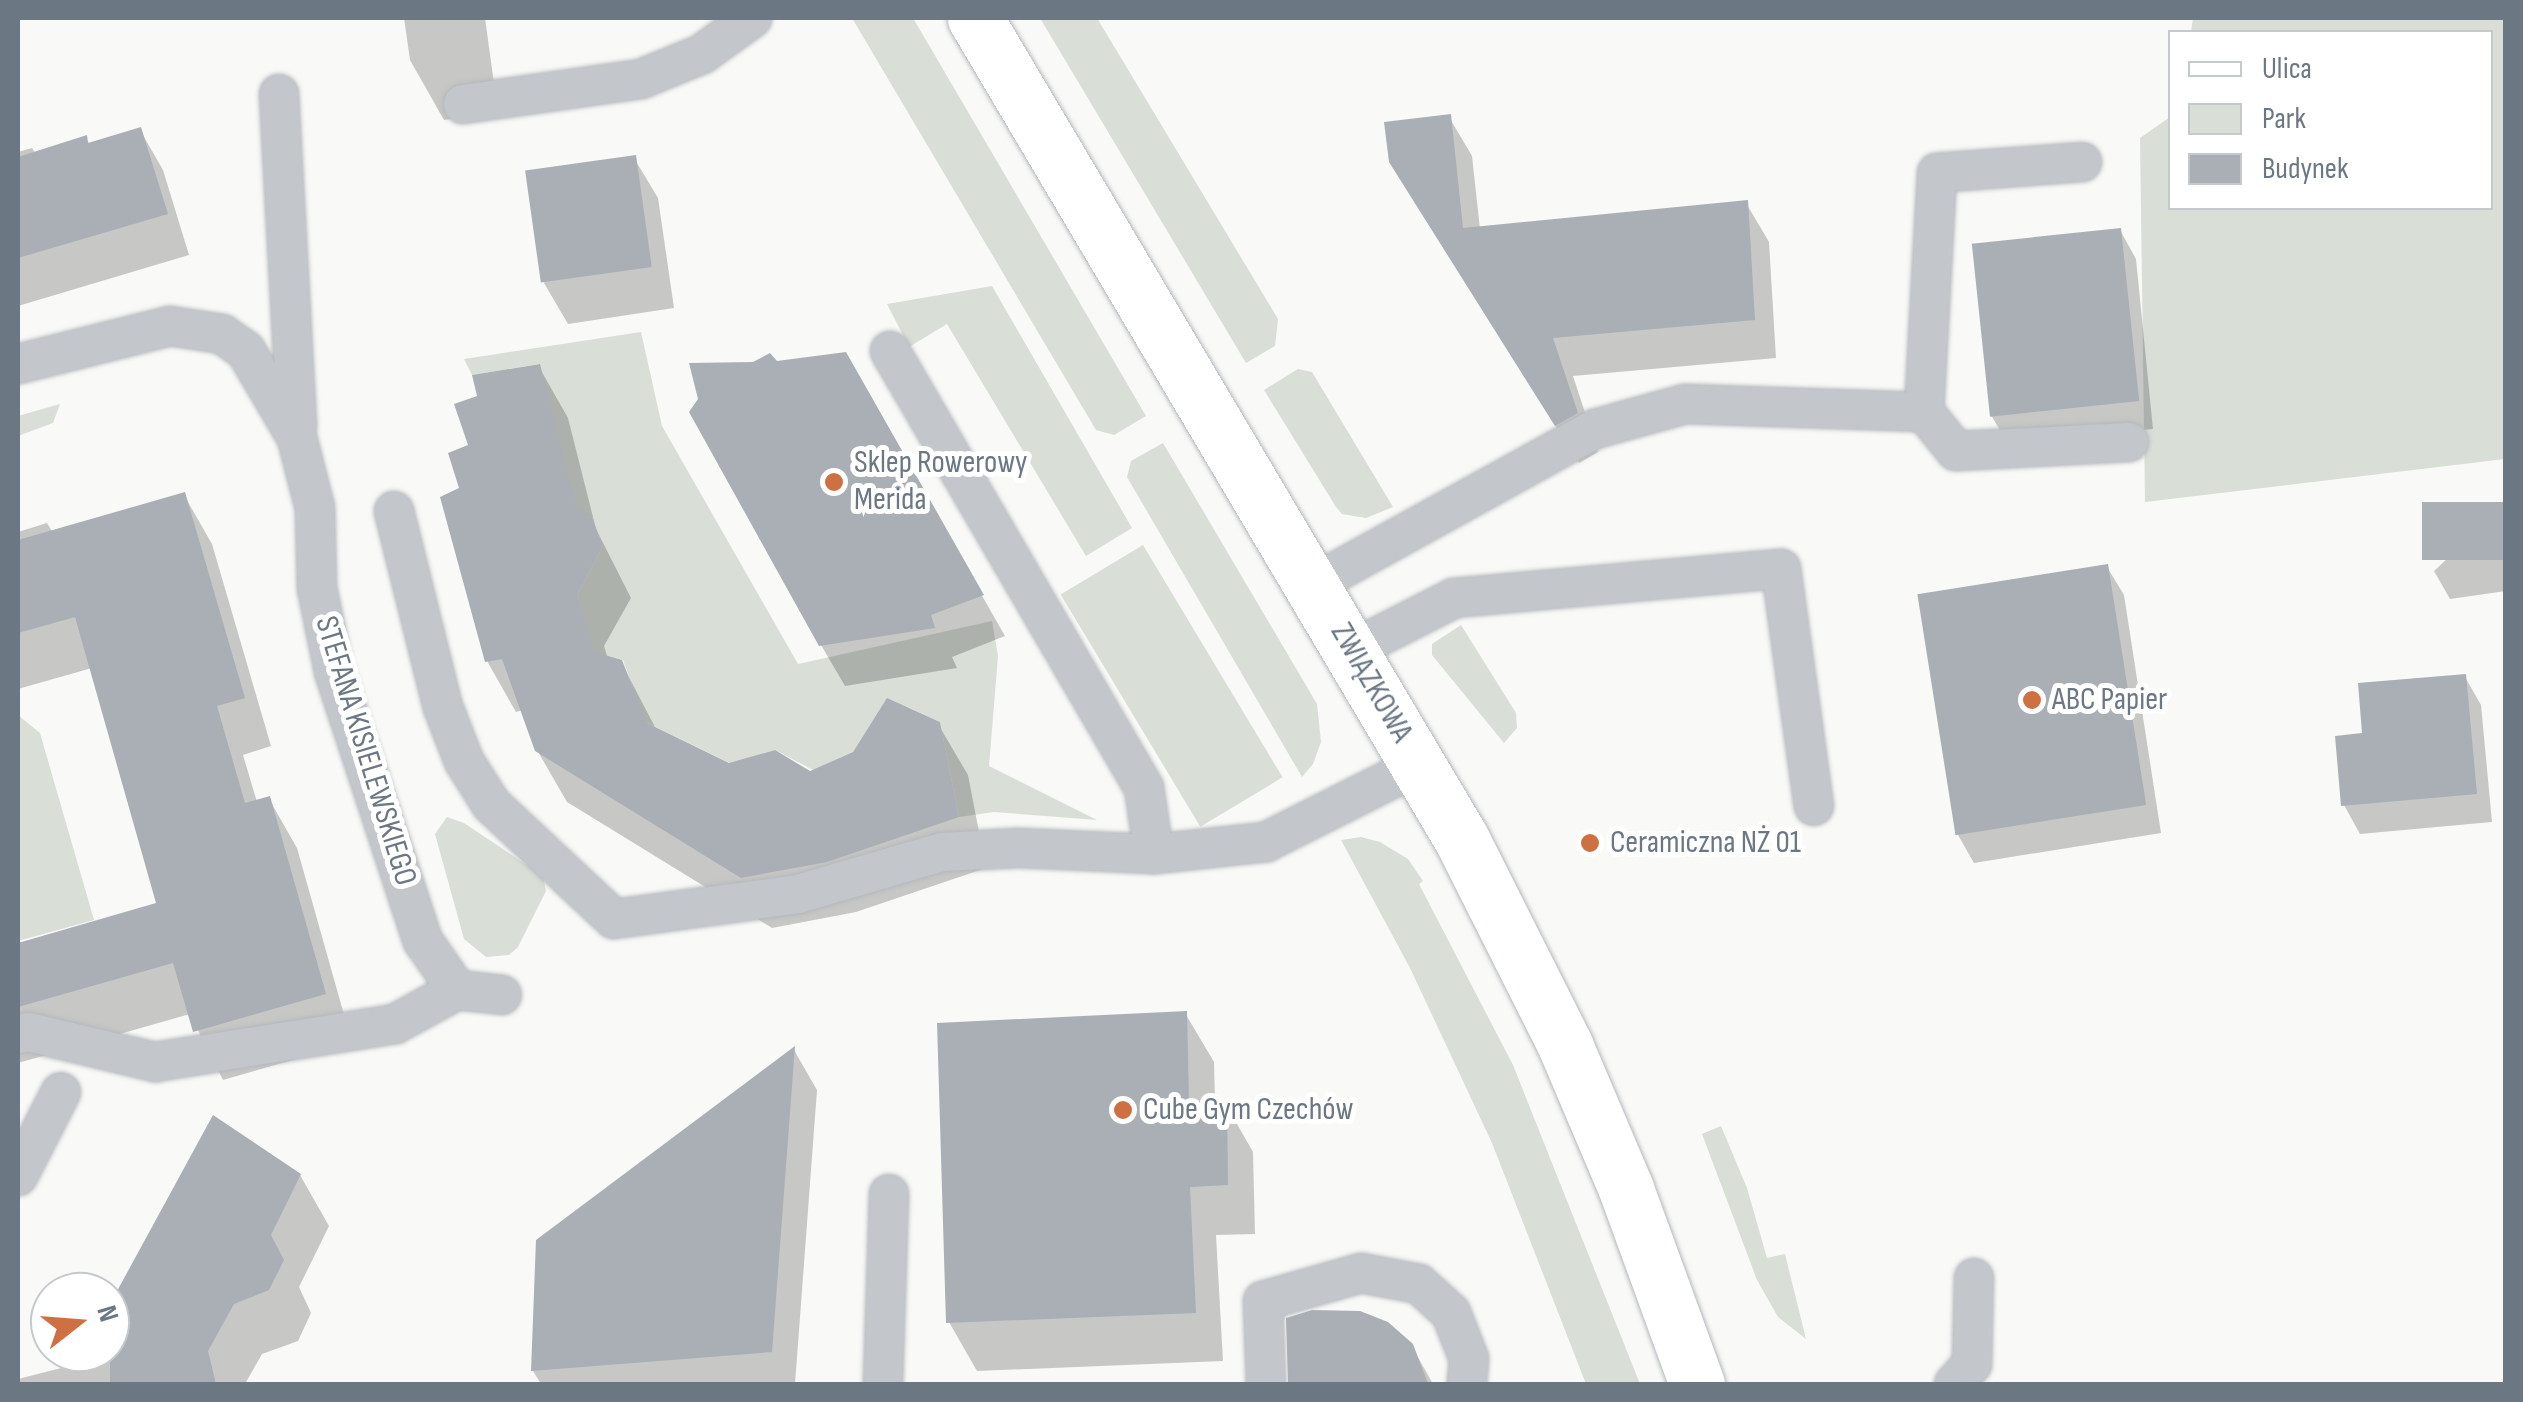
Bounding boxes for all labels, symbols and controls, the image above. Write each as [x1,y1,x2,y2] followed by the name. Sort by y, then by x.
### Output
[2168,30,2493,210] legend
[2262,51,2312,87] text: Ulica
[2262,101,2306,137] text: Park
[2262,151,2348,187] text: Budynek
[854,445,1027,520] place label: Sklep Rowerowy Merida
[823,471,845,493] marker: Sklep Rowerowy Merida
[306,612,424,890] street label: STEFANA KISIELEWSKIEGO
[1322,616,1420,750] street label: ZWIĄZKOWA
[2052,681,2167,719] place label: ABC Papier
[2021,689,2043,711] marker: ABC Papier
[1610,824,1801,862] place label: Ceramiczna NŻ 01
[1579,832,1601,854] marker: Ceramiczna NŻ 01
[1143,1091,1353,1129] place label: Cube Gym Czechów
[1112,1099,1134,1121] marker: Cube Gym Czechów
[30,1272,130,1372] north arrow
[89,1302,125,1326] text: N

